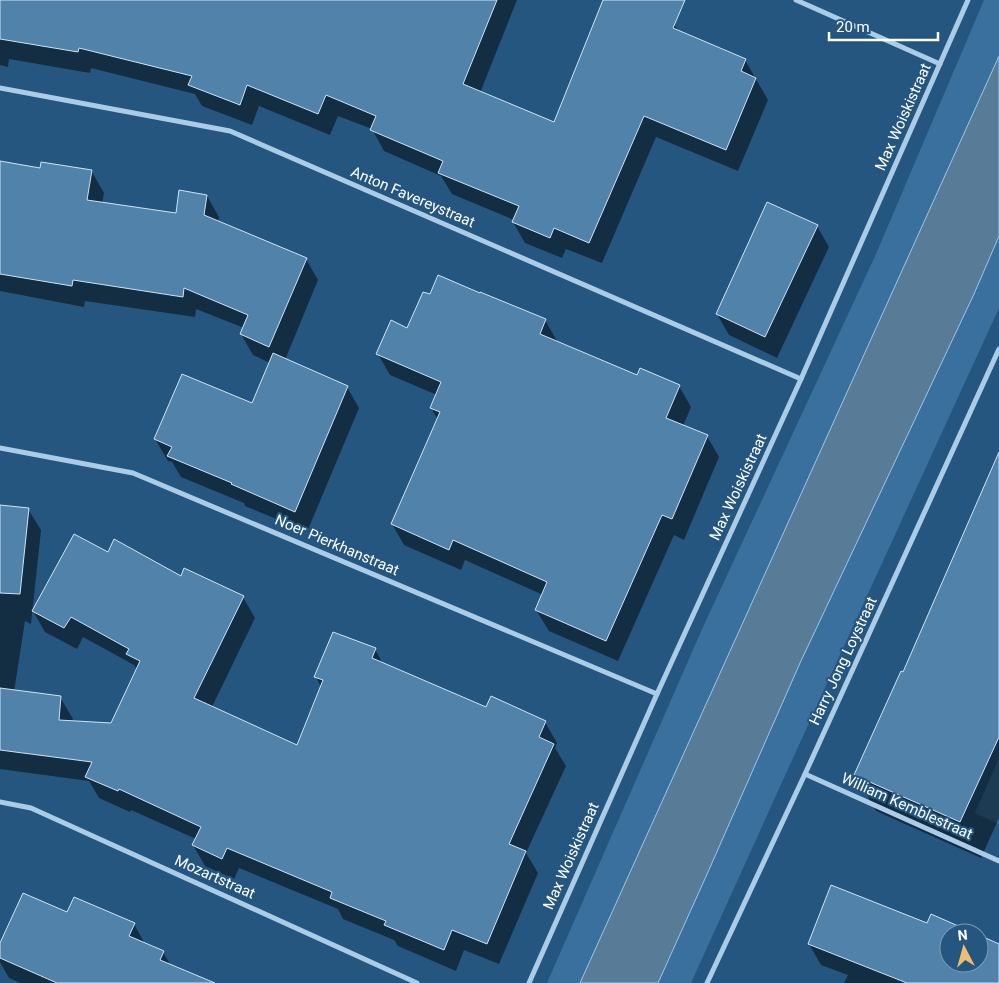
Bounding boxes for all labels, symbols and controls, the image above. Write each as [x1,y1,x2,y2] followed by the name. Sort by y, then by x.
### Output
[829,10,938,42] scale bar
[836,18,870,36] text: 20 m
[871,61,935,173] street label: Max Woiskistraat
[348,163,478,231] street label: Anton Favereystraat
[705,431,771,543] street label: Max Woiskistraat
[272,511,402,579] street label: Noer Pierkhanstraat
[805,594,881,728] street label: Harry Jong Loystraat
[838,769,976,843] street label: William Kemblestraat
[539,800,603,912] street label: Max Woiskistraat
[172,851,258,903] street label: Mozartstraat
[939,923,989,973] north arrow
[957,927,968,944] text: N

